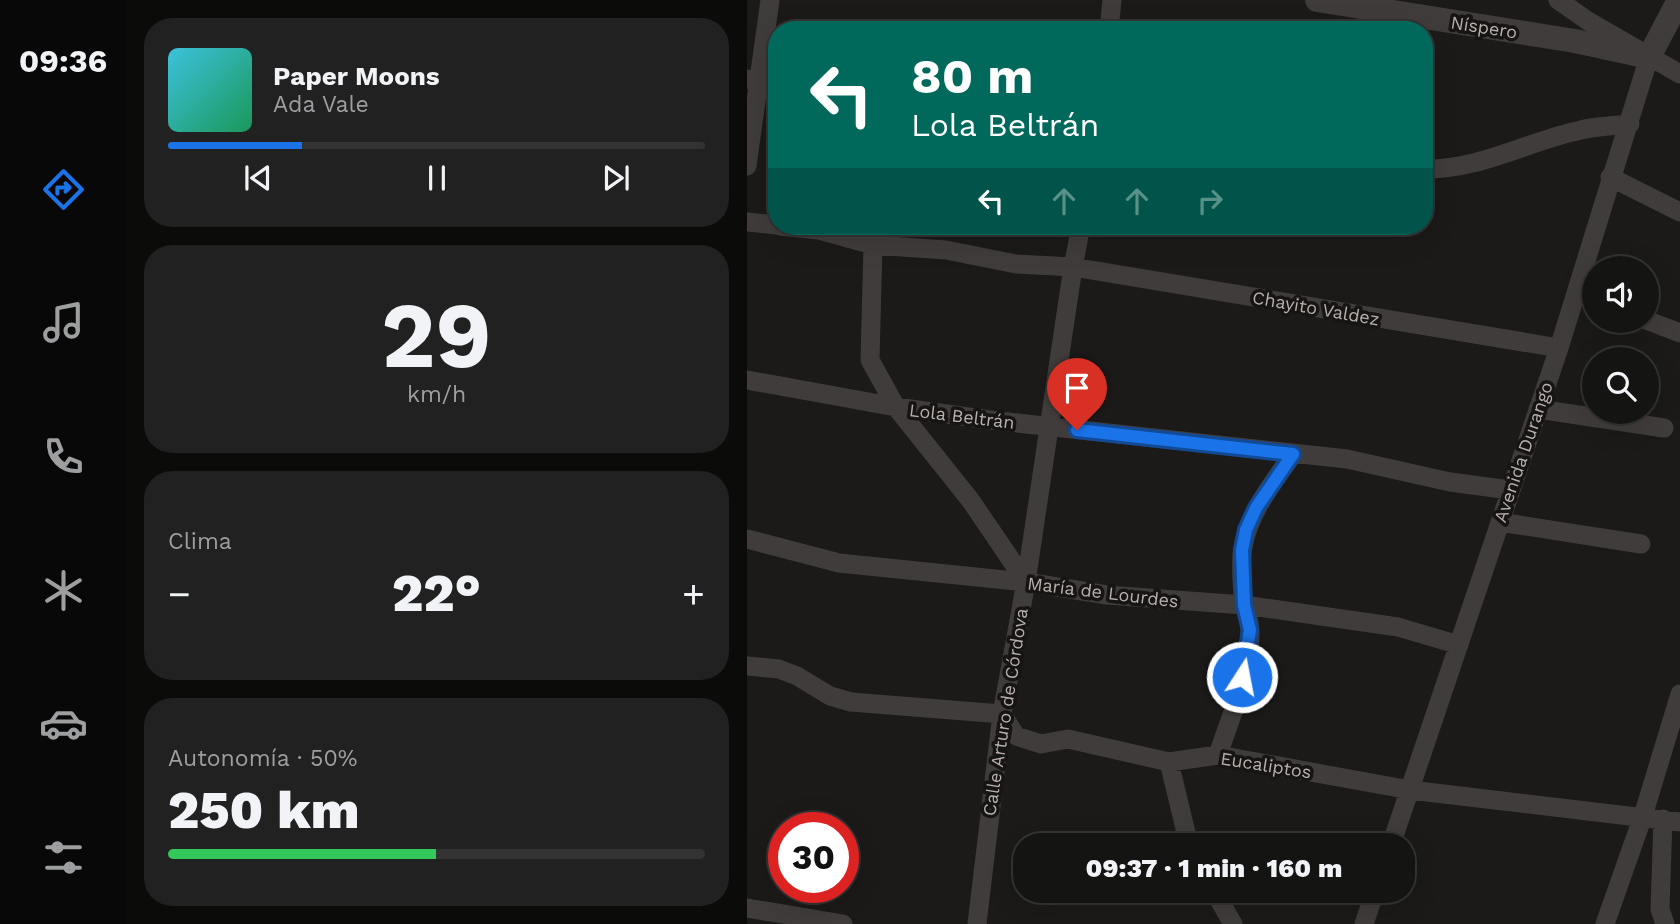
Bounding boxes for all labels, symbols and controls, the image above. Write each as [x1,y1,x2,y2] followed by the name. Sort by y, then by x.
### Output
[1449,11,1519,43] street label: Níspero
[19,42,107,80] text: 09:36
[911,47,1033,105] text: 80 m
[796,49,887,140] icon: left
[273,61,440,91] text: Paper Moons
[273,91,369,118] text: Ada Vale
[911,106,1099,144] text: Lola Beltrán
[239,159,277,197] icon: previous
[418,159,456,197] icon: pause
[597,159,635,197] icon: next
[39,165,88,214] icon: directions
[972,182,1010,220] icon: left
[1045,182,1083,220] icon: ahead
[1118,182,1156,220] icon: ahead
[1191,182,1229,220] icon: right
[1582,256,1659,424] map controls
[1582,256,1659,333] button: sound
[381,282,492,389] text: 29
[1251,286,1381,330] street label: Chayito Valdez
[39,298,88,347] icon: music
[1582,347,1659,424] button: search
[1047,358,1107,430] pin
[1058,369,1096,407] icon: arrive
[1489,379,1557,525] street label: Avenida Durango
[407,381,466,408] text: km/h
[908,399,1016,433] street label: Lola Beltrán
[39,432,88,481] icon: phone
[168,528,232,555] text: Clima
[392,563,481,624] text: 22°
[39,566,88,615] icon: climate
[168,572,191,616] text: −
[682,572,705,616] text: +
[1026,572,1180,612] street label: María de Lourdes
[978,607,1032,817] street label: Calle Arturo de Córdova
[1205,640,1279,714] position arrow
[39,699,88,748] icon: car
[168,745,357,772] text: Autonomía · 50%
[1219,747,1313,783] street label: Eucaliptos
[168,780,359,841] text: 250 km
[768,812,859,903] speed limit sign: 30
[39,833,88,882] icon: filters
[1086,853,1342,883] text: 09:37 · 1 min · 160 m

